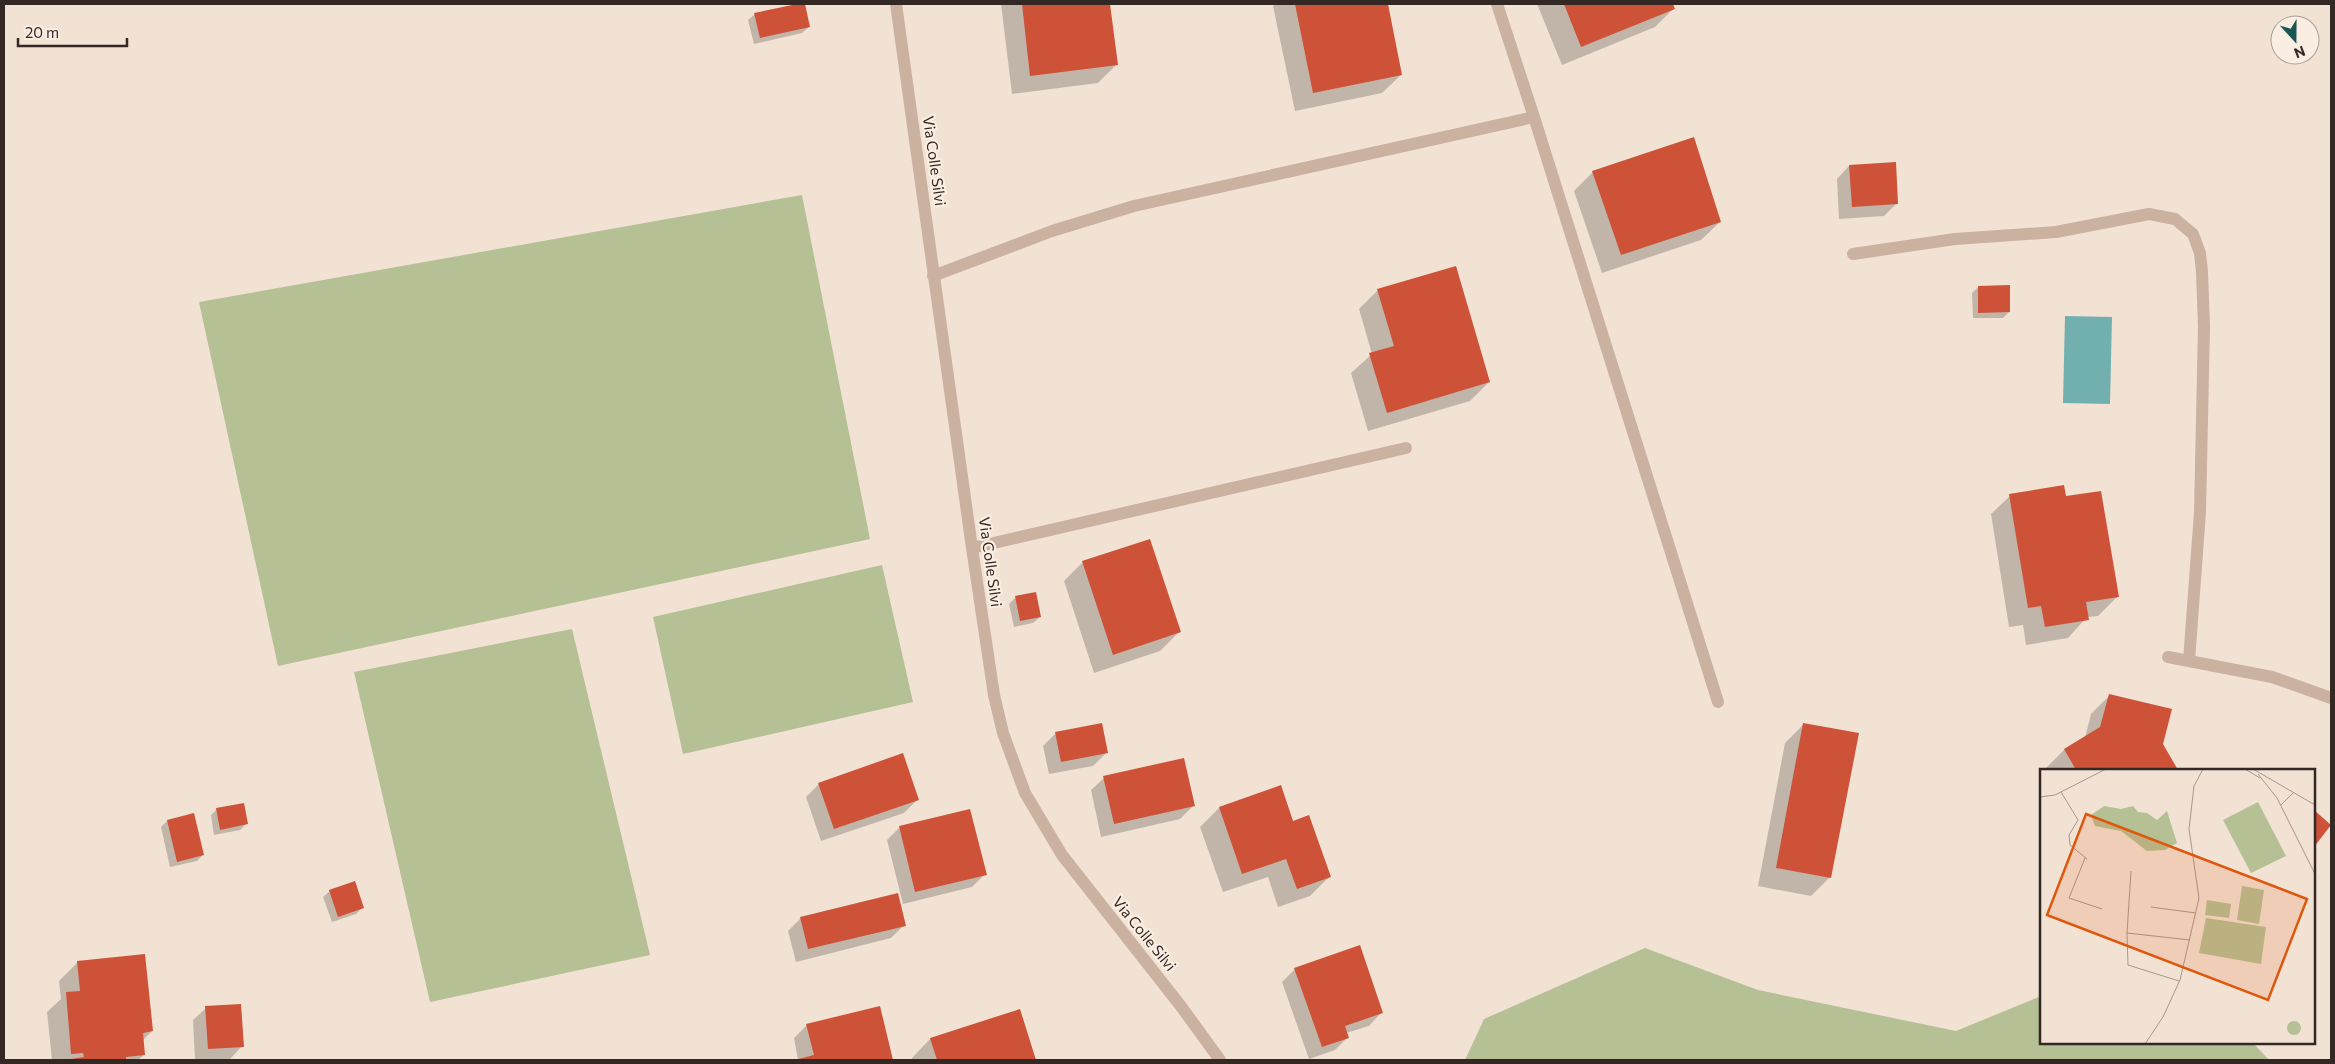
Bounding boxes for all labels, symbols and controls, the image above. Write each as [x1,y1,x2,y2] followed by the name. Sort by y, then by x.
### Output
[18,15,126,47] scale bar
[2270,15,2320,65] north arrow
[25,23,59,41] text: 20 m
[2292,43,2308,62] text: N
[920,115,950,207] street label: Via Colle Silvi
[976,516,1006,608] street label: Via Colle Silvi
[2040,769,2315,1044] inset map
[1109,893,1180,974] street label: Via Colle Silvi

